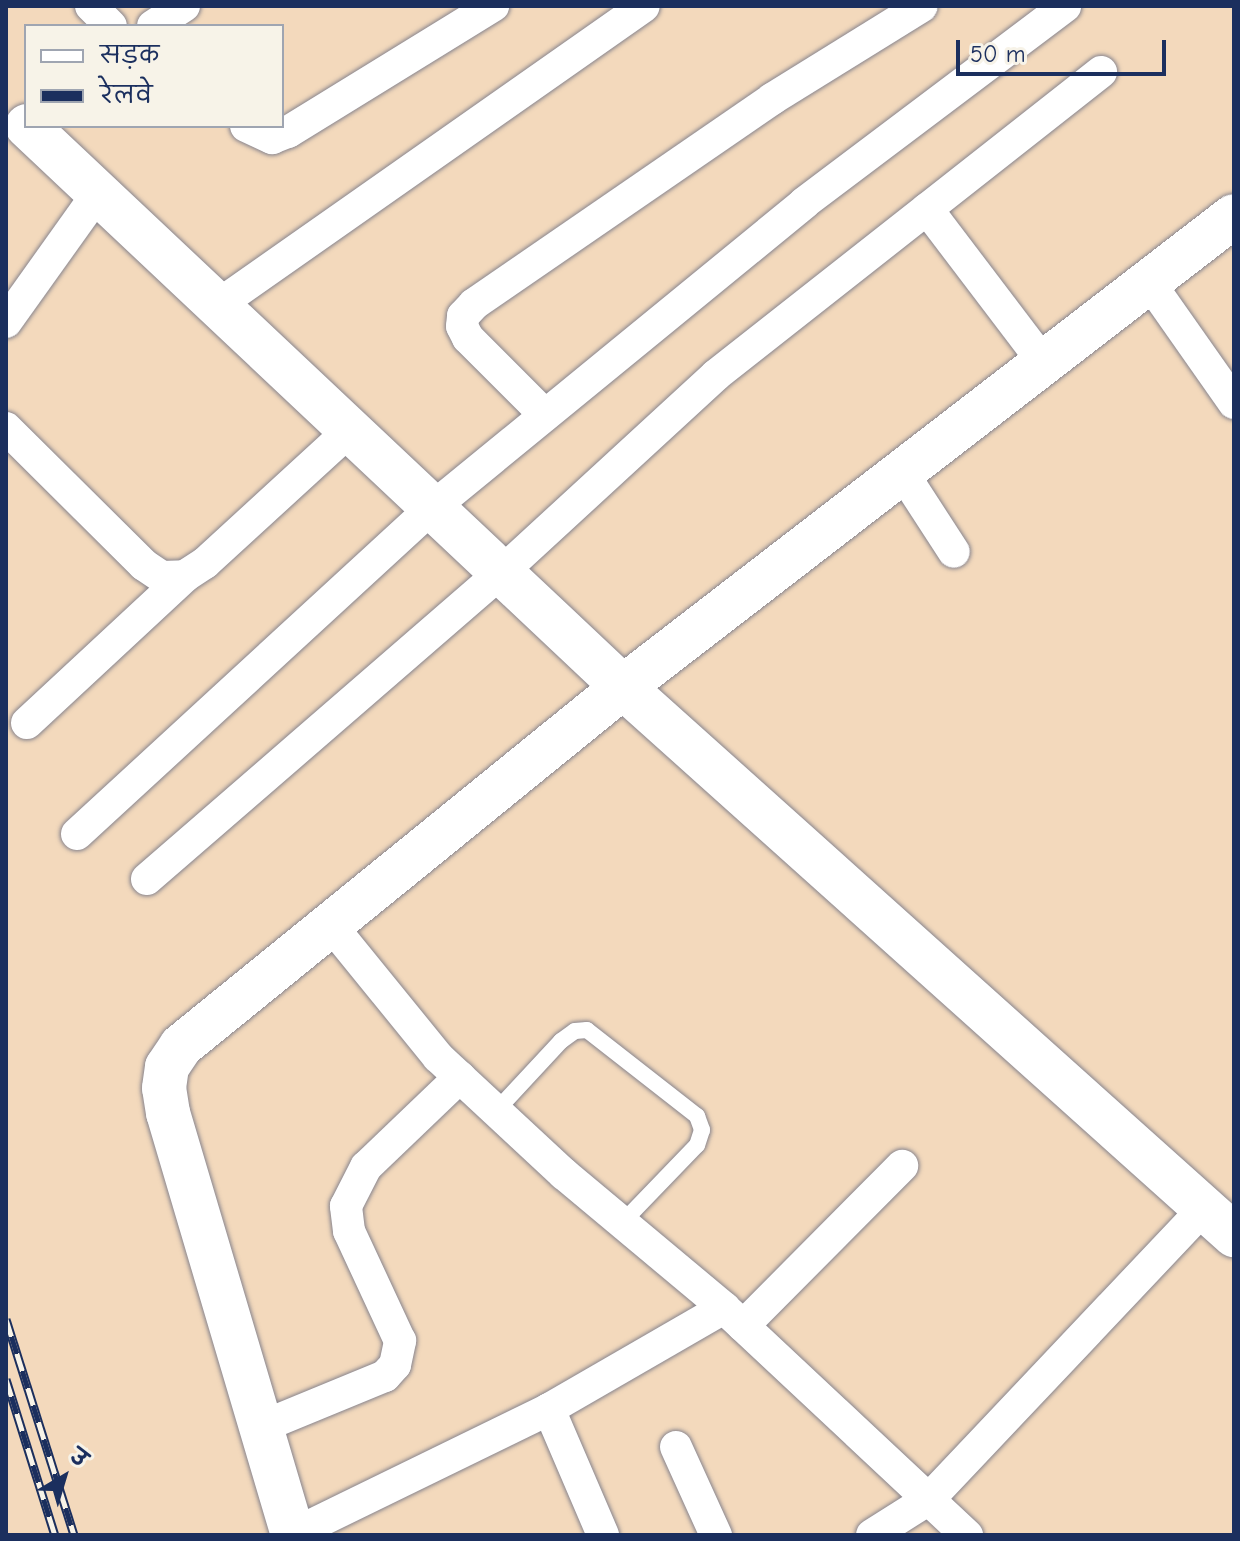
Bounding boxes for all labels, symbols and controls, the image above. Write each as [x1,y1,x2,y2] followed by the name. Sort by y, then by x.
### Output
[24,24,284,128] legend
[960,24,1170,74] scale bar
[970,40,1026,68] text: 50 m
[100,41,159,69] text: सड़क
[100,81,153,109] text: रेलवे
[24,1437,104,1517] north arrow
[65,1443,93,1473] text: उ

